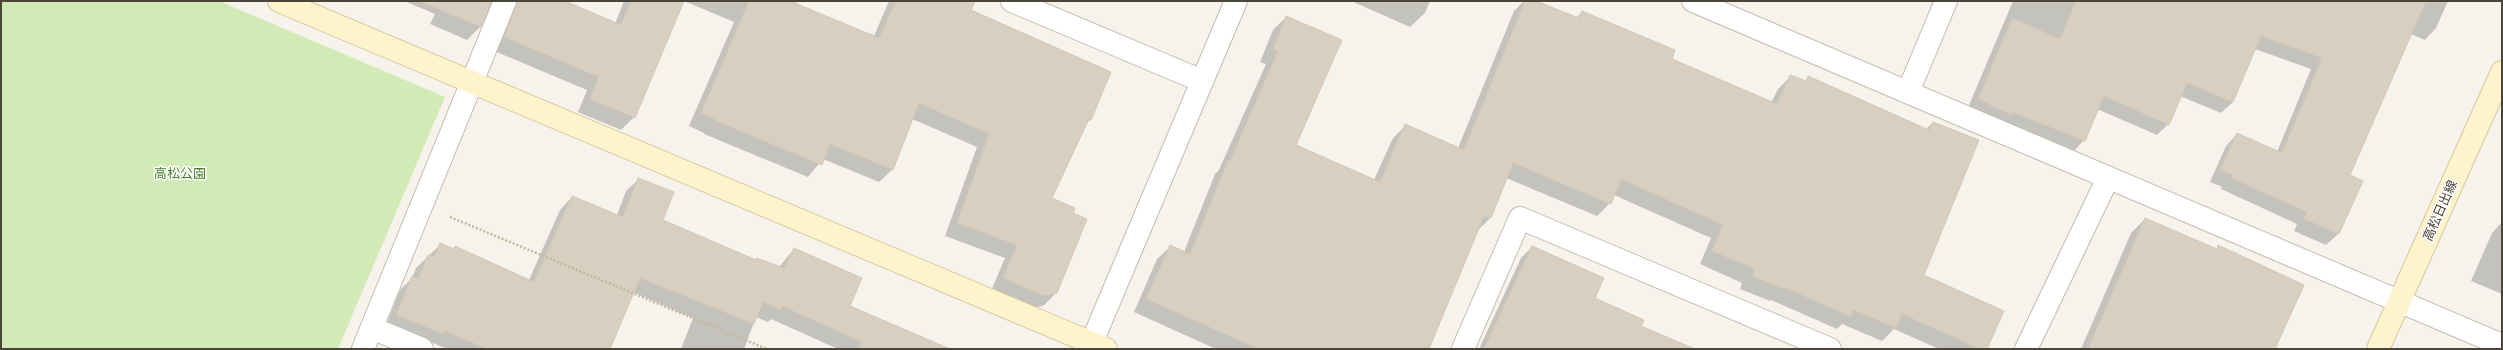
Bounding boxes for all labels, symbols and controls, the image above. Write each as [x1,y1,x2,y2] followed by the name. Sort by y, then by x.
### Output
[154,167,206,183] park label: 高松公園
[2421,178,2461,244] street label: 高松日出線

